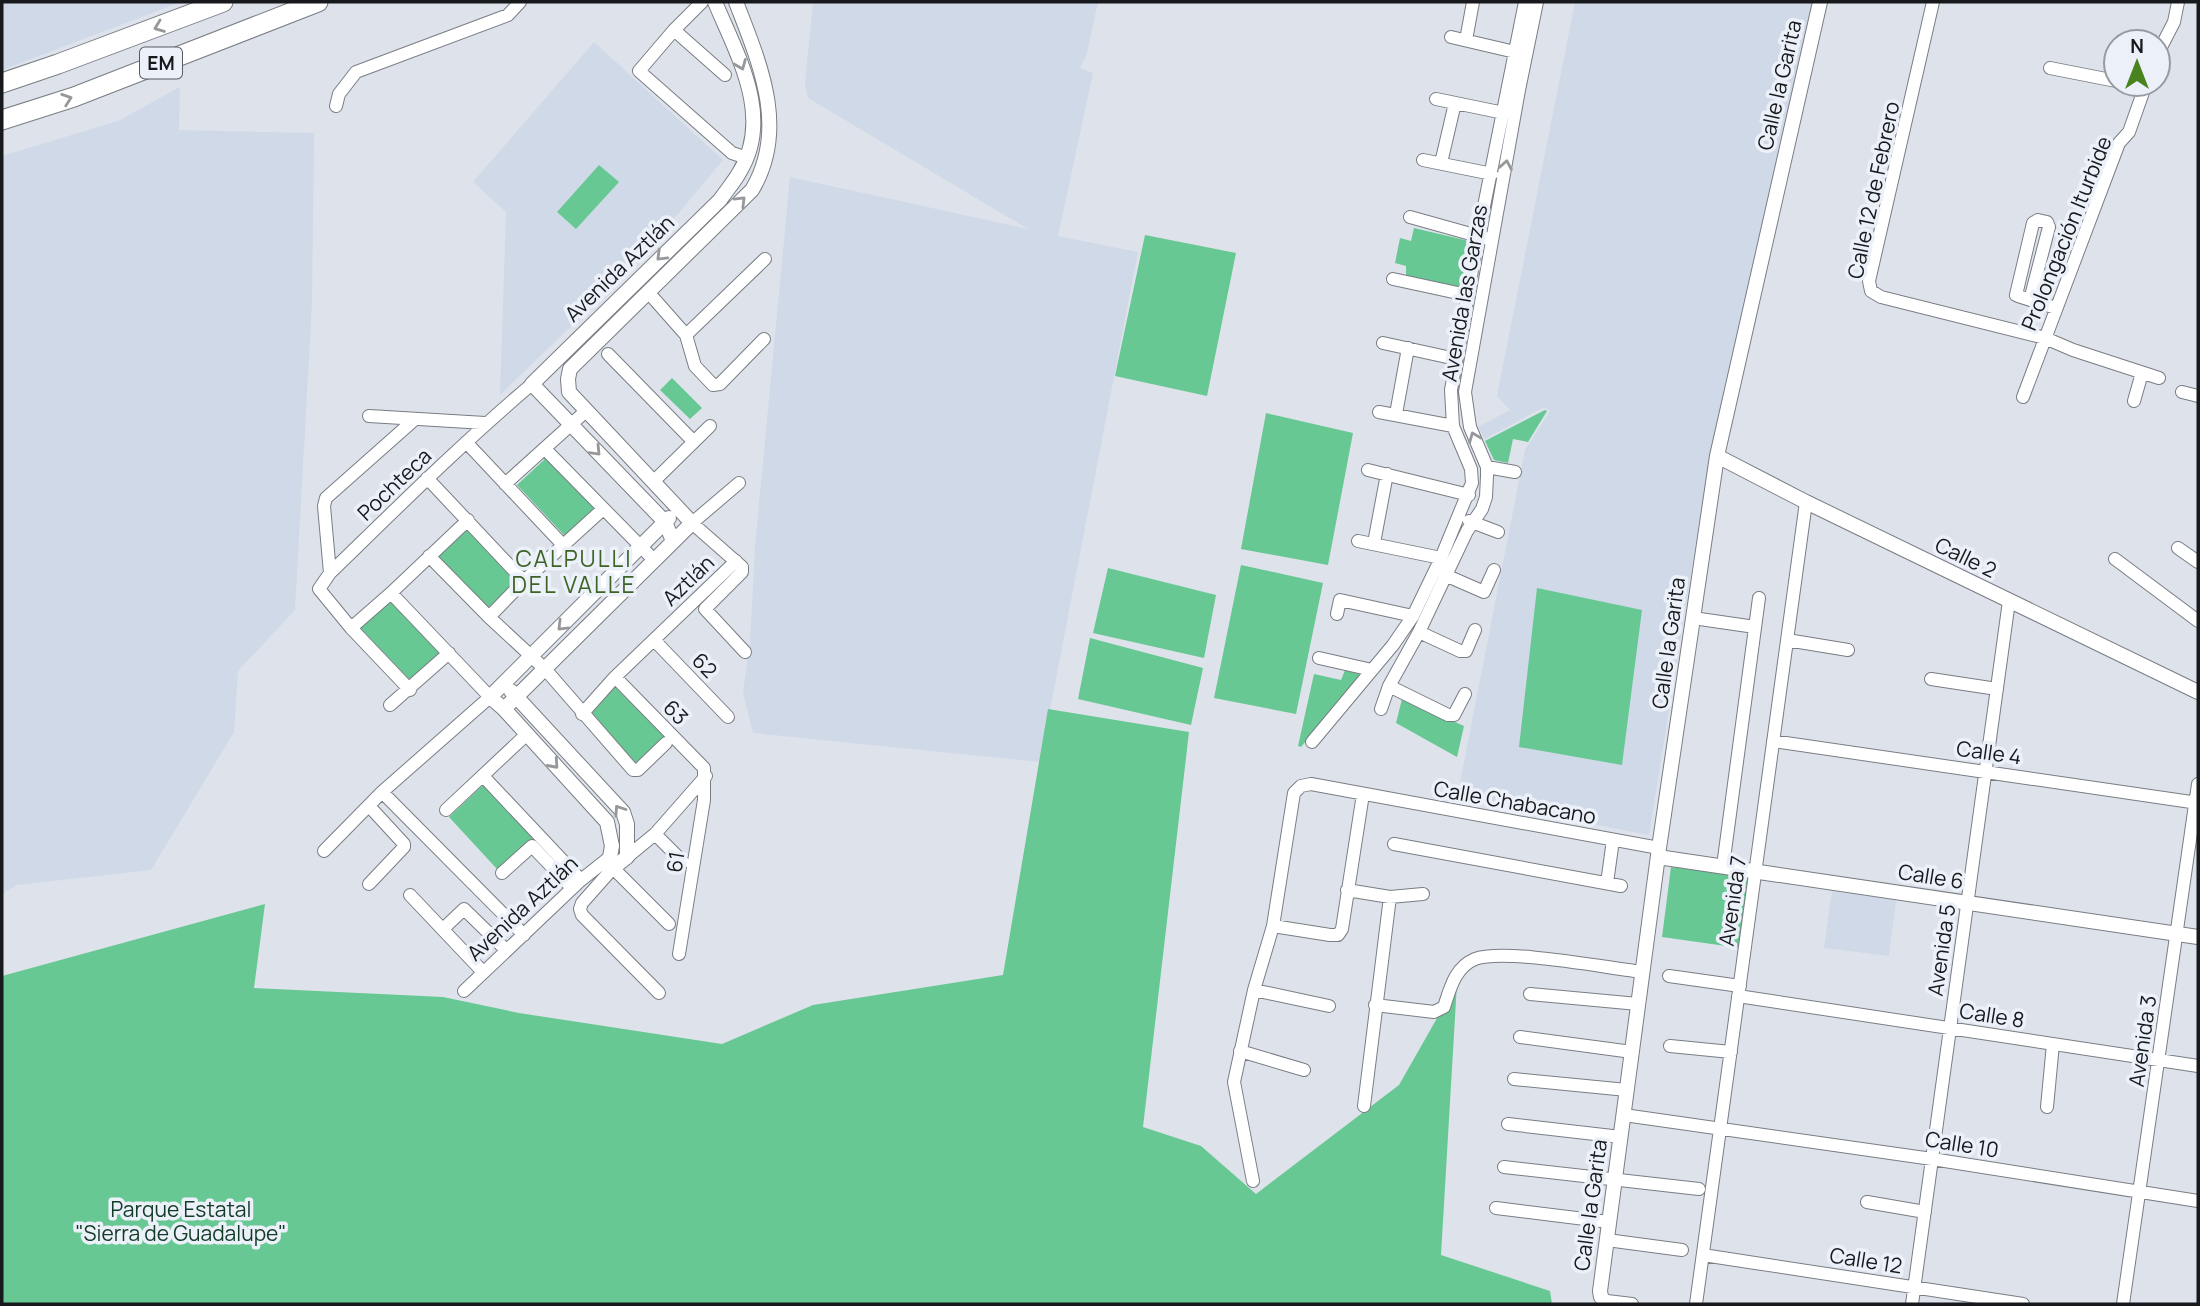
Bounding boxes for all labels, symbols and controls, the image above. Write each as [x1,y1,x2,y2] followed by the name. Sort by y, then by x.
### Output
[1750,17,1808,153] street label: Calle la Garita
[154,18,166,32] one-way arrow
[2102,28,2172,98] north arrow
[2130,33,2144,59] text: N
[140,48,182,78] road number: EM
[732,58,746,70] one-way arrow
[60,93,72,107] one-way arrow
[1841,99,1905,281] street label: Calle 12 de Febrero
[2014,132,2118,334] street label: Prolongación Iturbide
[1497,159,1512,171] one-way arrow
[733,197,746,210] one-way arrow
[1435,202,1493,384] street label: Avenida las Garzas
[558,209,680,327] street label: Avenida Aztlán
[656,248,669,261] one-way arrow
[1469,432,1483,444] one-way arrow
[351,442,437,526] street label: Pochteca
[587,443,600,456] one-way arrow
[1931,530,2001,584] street label: Calle 2
[511,542,637,600] district label: CALPULLI DEL VALLE
[656,548,720,612] street label: Aztlán
[1645,575,1691,711] street label: Calle la Garita
[557,617,570,630] one-way arrow
[686,646,724,684] street label: 62
[657,693,695,731] street label: 63
[1955,734,2023,770] street label: Calle 4
[546,756,558,769] one-way arrow
[1432,774,1598,830] street label: Calle Chabacano
[615,805,627,818] one-way arrow
[460,849,584,967] street label: Avenida Aztlán
[660,849,690,875] street label: 61
[1712,854,1752,948] street label: Avenida 7
[1896,857,1966,895] street label: Calle 6
[1921,902,1961,998] street label: Avenida 5
[2122,994,2162,1088] street label: Avenida 3
[1958,996,2026,1034] street label: Calle 8
[1923,1124,2001,1164] street label: Calle 10
[1567,1137,1613,1273] street label: Calle la Garita
[75,1195,287,1247] park label: Parque Estatal "Sierra de Guadalupe"
[1828,1240,1904,1280] street label: Calle 12

